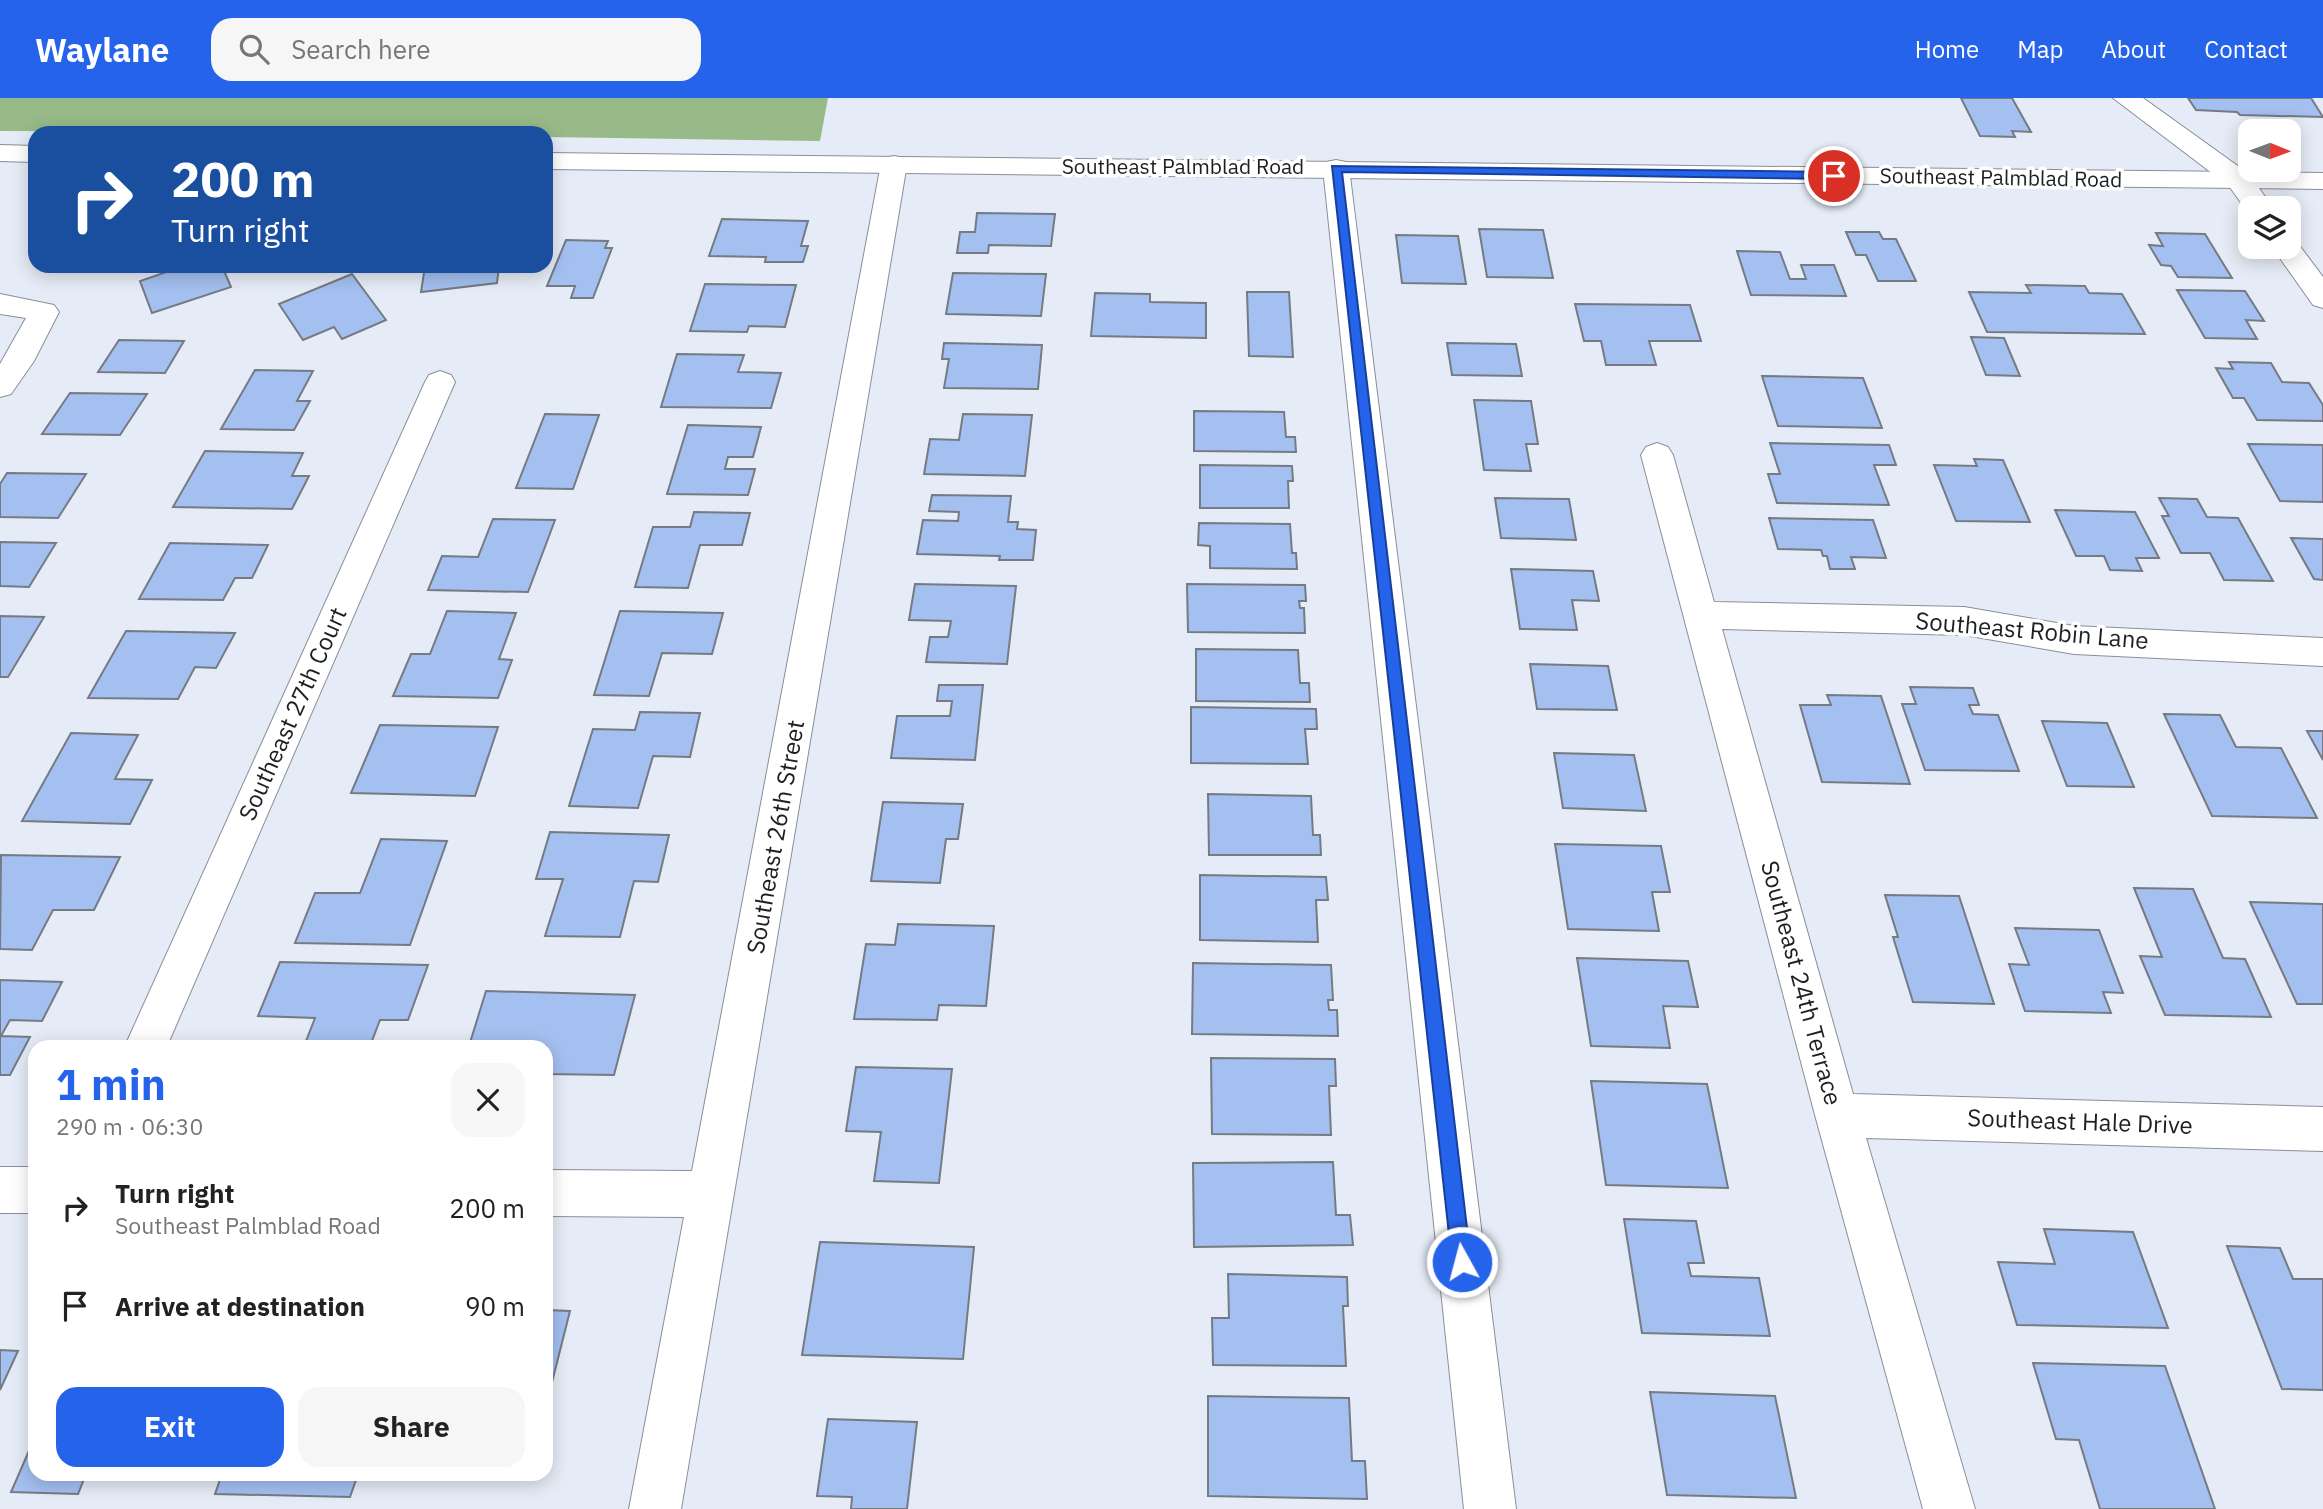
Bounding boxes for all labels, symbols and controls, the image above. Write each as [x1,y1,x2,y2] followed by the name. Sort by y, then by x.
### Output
[211,18,701,81] search box
[35,28,169,71] text: Waylane
[235,30,273,68] icon: search
[291,32,431,66] text: Search here
[1915,33,1979,65] text: Home
[2017,33,2063,65] text: Map
[2101,33,2166,65] text: About
[2204,33,2288,65] text: Contact
[2238,119,2301,182] north arrow
[2238,119,2301,259] map controls
[1804,146,1864,206] pin
[171,147,315,210] text: 200 m
[1062,152,1304,180] street label: Southeast Palmblad Road
[56,154,147,245] icon: right
[1815,157,1853,195] icon: arrive
[1879,161,2123,193] street label: Southeast Palmblad Road
[2238,196,2301,259] button: layers
[171,209,309,251] text: Turn right
[231,602,354,825] street label: Southeast 27th Court
[1914,604,2150,656] street label: Southeast Robin Lane
[739,717,811,956] street label: Southeast 26th Street
[1754,857,1850,1109] street label: Southeast 24th Terrace
[56,1057,166,1112] text: 1 min
[451,1063,525,1137] button: close
[1967,1101,2193,1141] street label: Southeast Hale Drive
[56,1111,203,1141] text: 290 m · 06:30
[115,1176,234,1210] text: Turn right
[56,1189,94,1227] icon: right
[449,1191,525,1225] text: 200 m
[115,1210,381,1240] text: Southeast Palmblad Road
[1425,1225,1499,1299] position arrow
[56,1287,94,1325] icon: arrive
[115,1289,365,1323] text: Arrive at destination
[465,1289,525,1323] text: 90 m
[56,1387,284,1467] button: Exit
[298,1387,525,1467] button: Share

